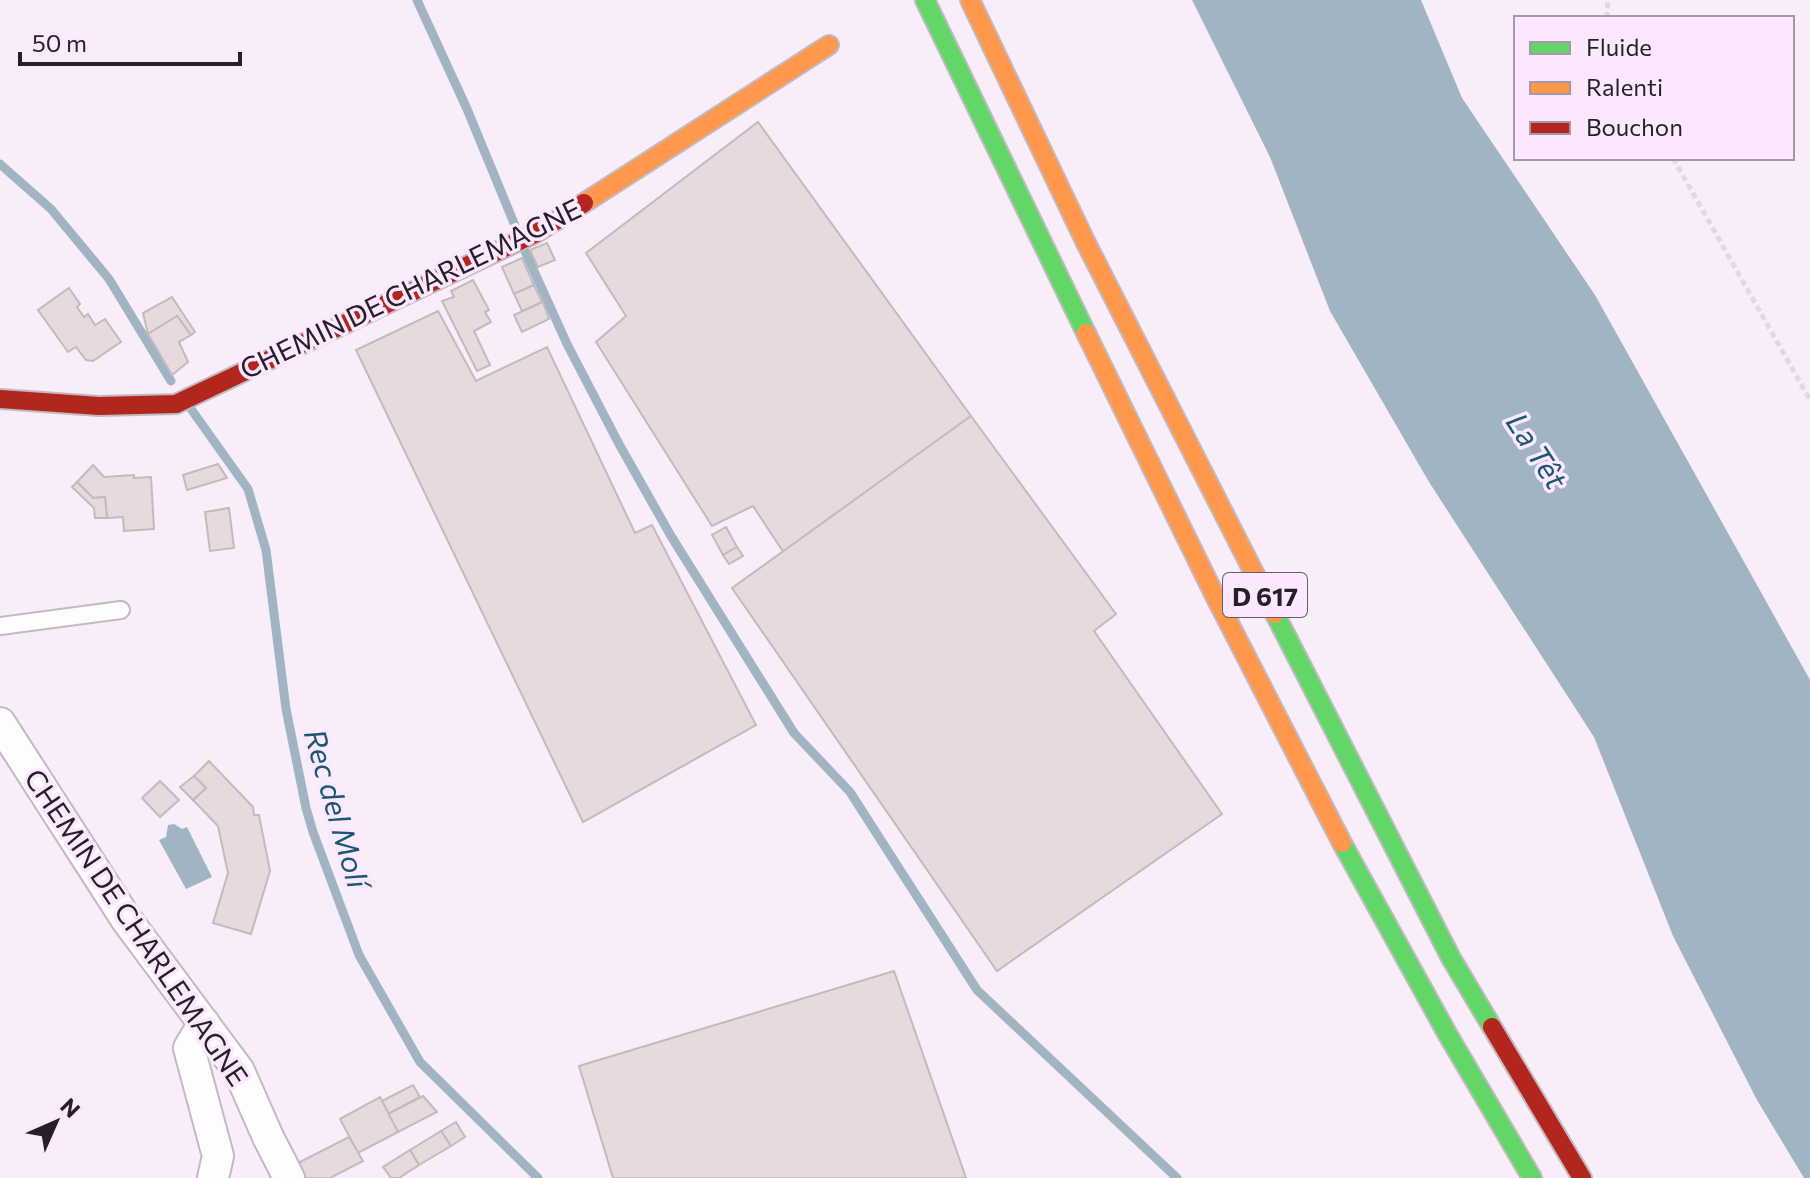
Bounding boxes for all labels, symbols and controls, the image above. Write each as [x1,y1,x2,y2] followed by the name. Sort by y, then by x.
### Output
[20,16,240,66] scale bar
[1514,16,1794,160] legend
[32,28,87,57] text: 50 m
[1586,32,1652,61] text: Fluide
[1586,72,1663,101] text: Ralenti
[1586,112,1683,141] text: Bouchon
[234,191,586,385] street label: CHEMIN DE CHARLEMAGNE
[1500,405,1577,496] water label: La Têt
[1223,573,1307,617] road number: D 617
[298,724,380,896] water label: Rec del Molí
[18,762,256,1092] street label: CHEMIN DE CHARLEMAGNE
[16,1082,96,1162] north arrow
[55,1092,86,1123] text: N

